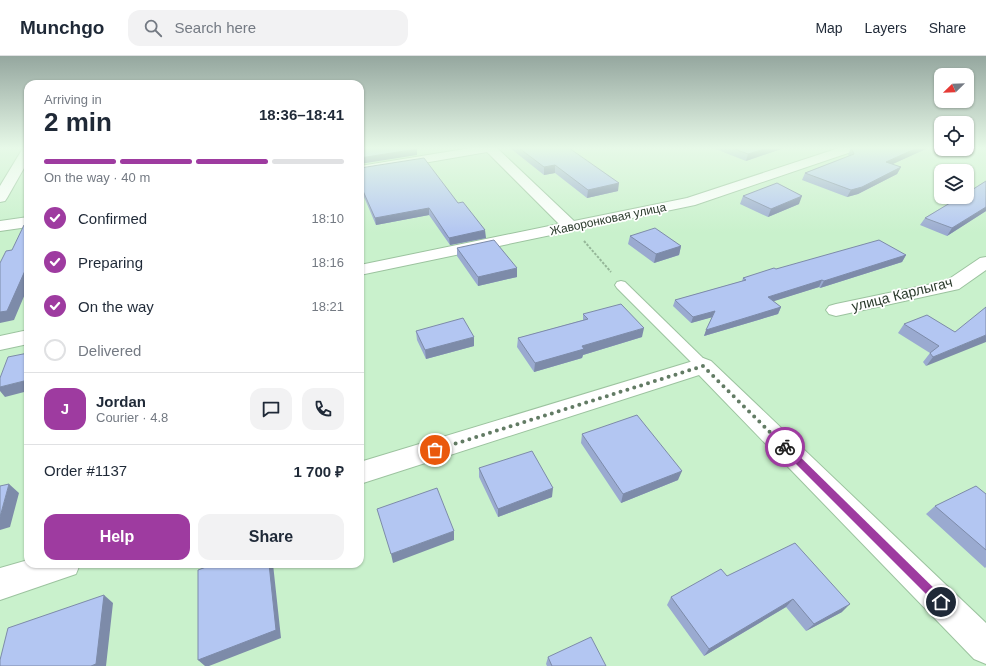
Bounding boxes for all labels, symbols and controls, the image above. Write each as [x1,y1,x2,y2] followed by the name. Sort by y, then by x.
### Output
[128,10,408,46] search box
[20,17,104,38] text: Munchgo
[142,17,164,39] icon: search
[174,19,256,36] text: Search here
[815,20,843,36] text: Map
[865,20,907,36] text: Layers
[929,20,966,36] text: Share
[934,68,974,108] north arrow
[934,68,974,204] map controls
[44,92,102,107] text: Arriving in
[259,106,344,123] text: 18:36–18:41
[44,107,112,137] text: 2 min
[934,116,974,156] button: locate
[934,164,974,204] button: layers
[44,170,150,185] text: On the way · 40 m
[549,200,668,238] street label: Жаворонковая улица
[44,207,66,229] icon: check
[78,210,147,227] text: Confirmed
[311,211,344,226] text: 18:10
[44,251,66,273] icon: check
[78,254,143,271] text: Preparing
[311,255,344,270] text: 18:16
[850,274,954,314] street label: улица Карлыгач
[44,295,66,317] icon: check
[78,298,154,315] text: On the way
[311,299,344,314] text: 18:21
[78,342,141,359] text: Delivered
[250,388,292,430] button: chat
[302,388,344,430] button: phone
[96,393,146,410] text: Jordan
[61,400,69,417] text: J
[96,410,168,425] text: Courier · 4.8
[765,427,805,467] courier
[418,433,452,467] pin
[774,436,796,458] icon: bike
[424,439,446,461] icon: bag
[44,462,127,479] text: Order #1137
[294,463,344,480] text: 1 700 ₽
[44,514,190,560] button: Help
[198,514,344,560] button: Share
[924,585,958,619] pin
[930,591,952,613] icon: home

